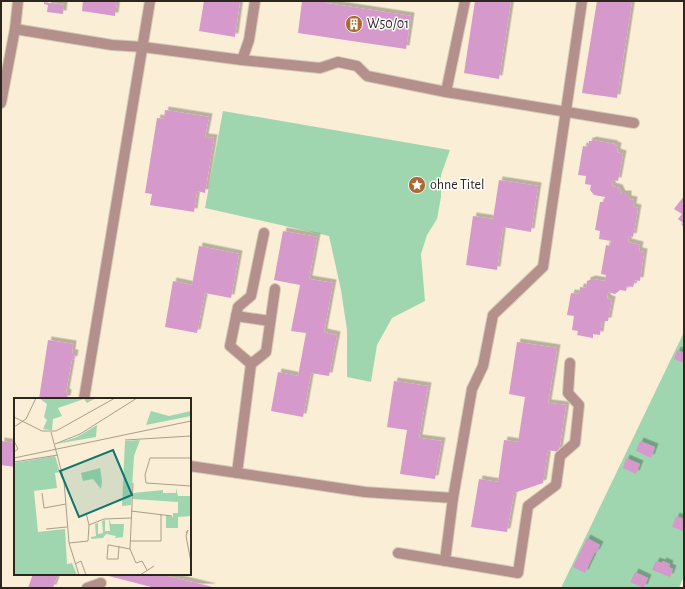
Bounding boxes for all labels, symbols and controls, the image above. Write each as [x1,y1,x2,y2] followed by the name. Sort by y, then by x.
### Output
[344,14,364,34] building icon: W50/01
[367,17,409,31] place label: W50/01
[407,175,427,195] place icon: ohne Titel
[430,178,484,192] place label: ohne Titel
[14,398,191,575] inset map

